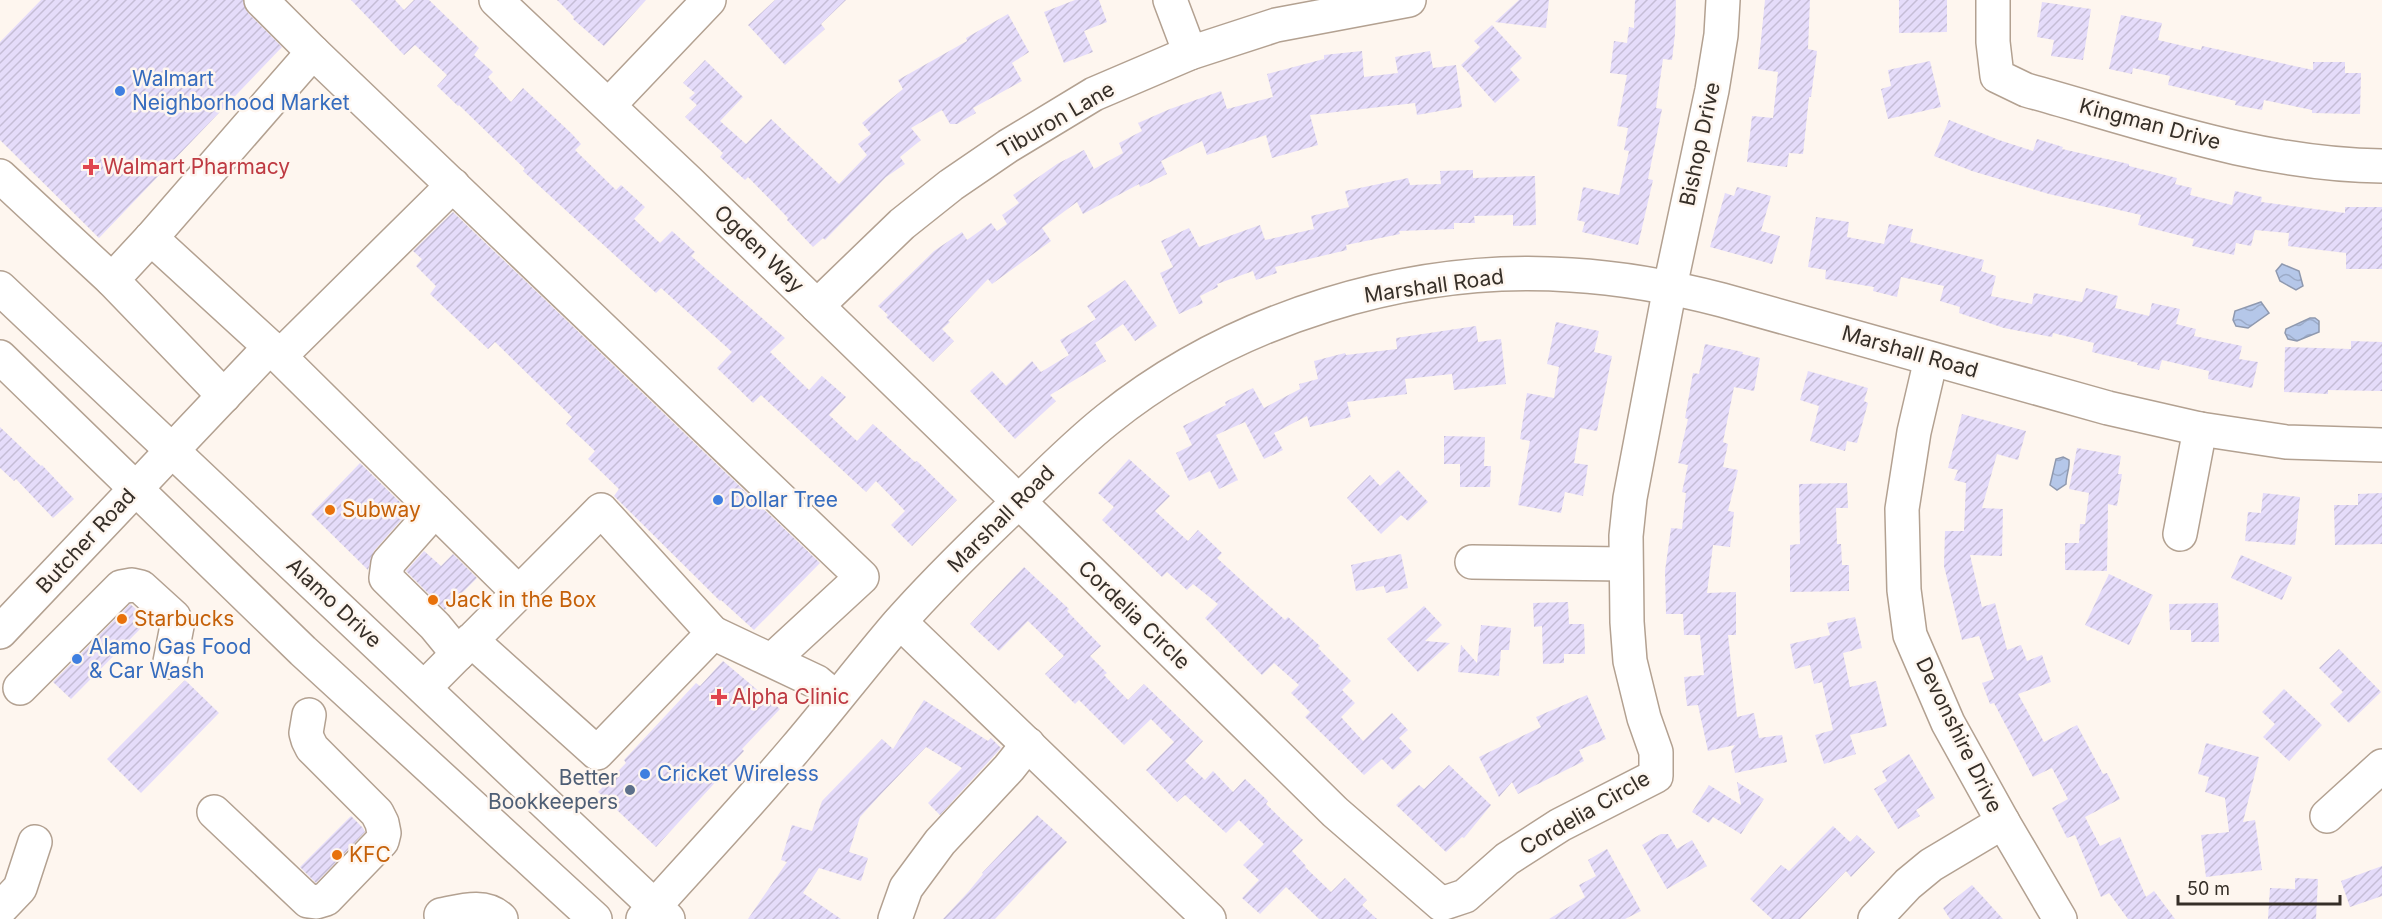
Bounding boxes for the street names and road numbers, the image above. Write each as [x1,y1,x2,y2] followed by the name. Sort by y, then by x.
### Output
[993,76,1119,163] street label: Tiburon Lane
[1674,80,1725,208] street label: Bishop Drive
[2077,93,2224,154] street label: Kingman Drive
[709,200,810,298] street label: Ogden Way
[1363,263,1505,308] street label: Marshall Road
[1839,320,1981,383] street label: Marshall Road
[942,460,1059,577] street label: Marshall Road
[31,483,140,598] street label: Butcher Road
[282,552,387,653] street label: Alamo Drive
[1073,555,1195,674] street label: Cordelia Circle
[1911,653,2008,817] street label: Devonshire Drive
[1515,765,1654,860] street label: Cordelia Circle

